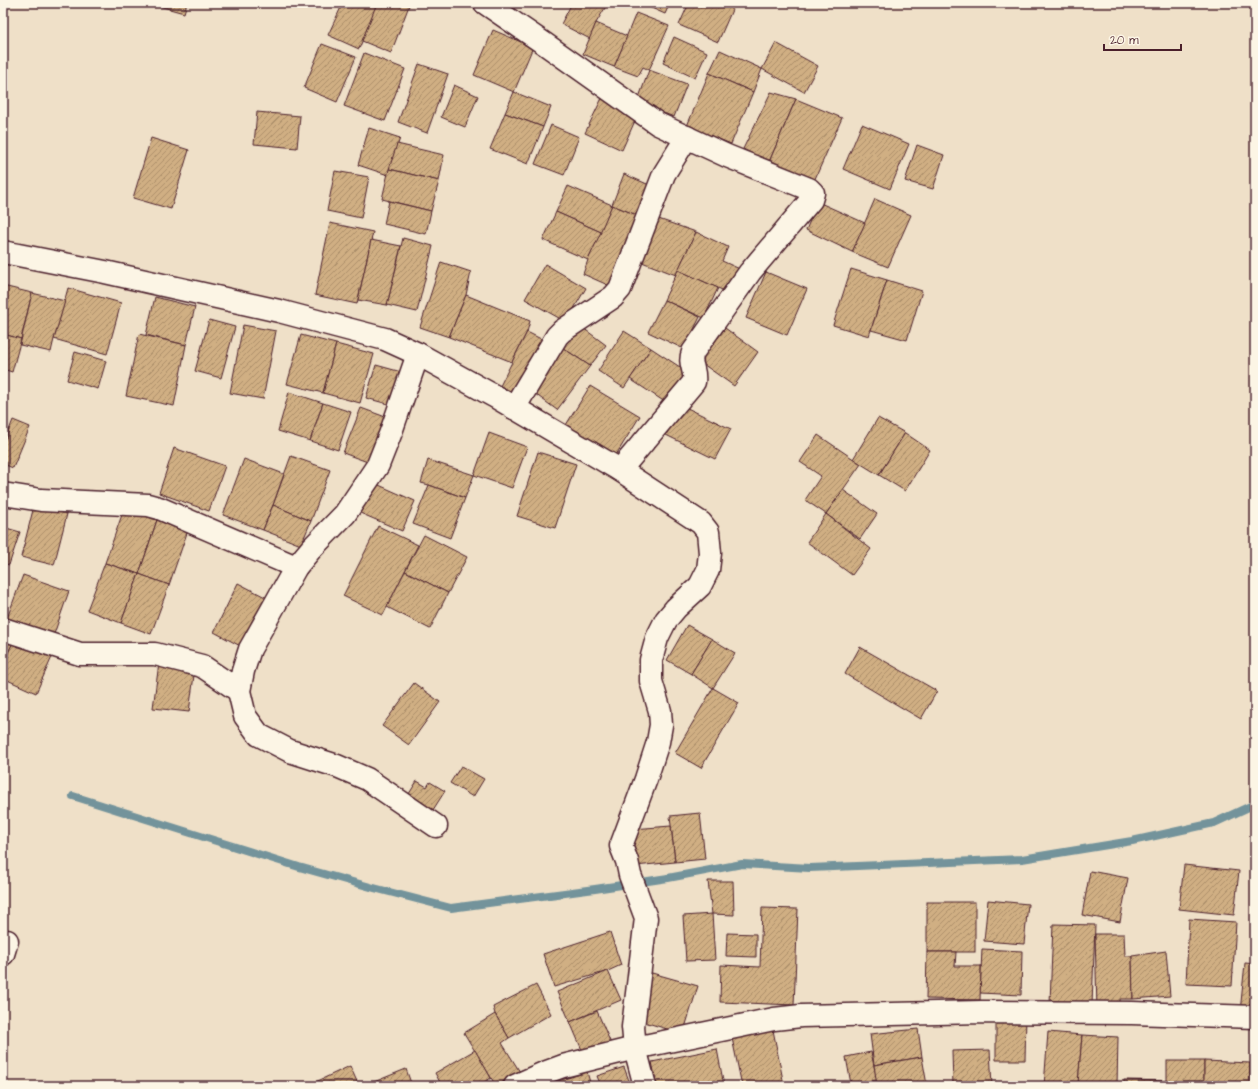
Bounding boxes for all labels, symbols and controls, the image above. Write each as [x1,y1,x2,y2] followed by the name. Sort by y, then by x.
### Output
[1104,26,1181,52] scale bar
[1110,32,1139,49] text: 20 m

